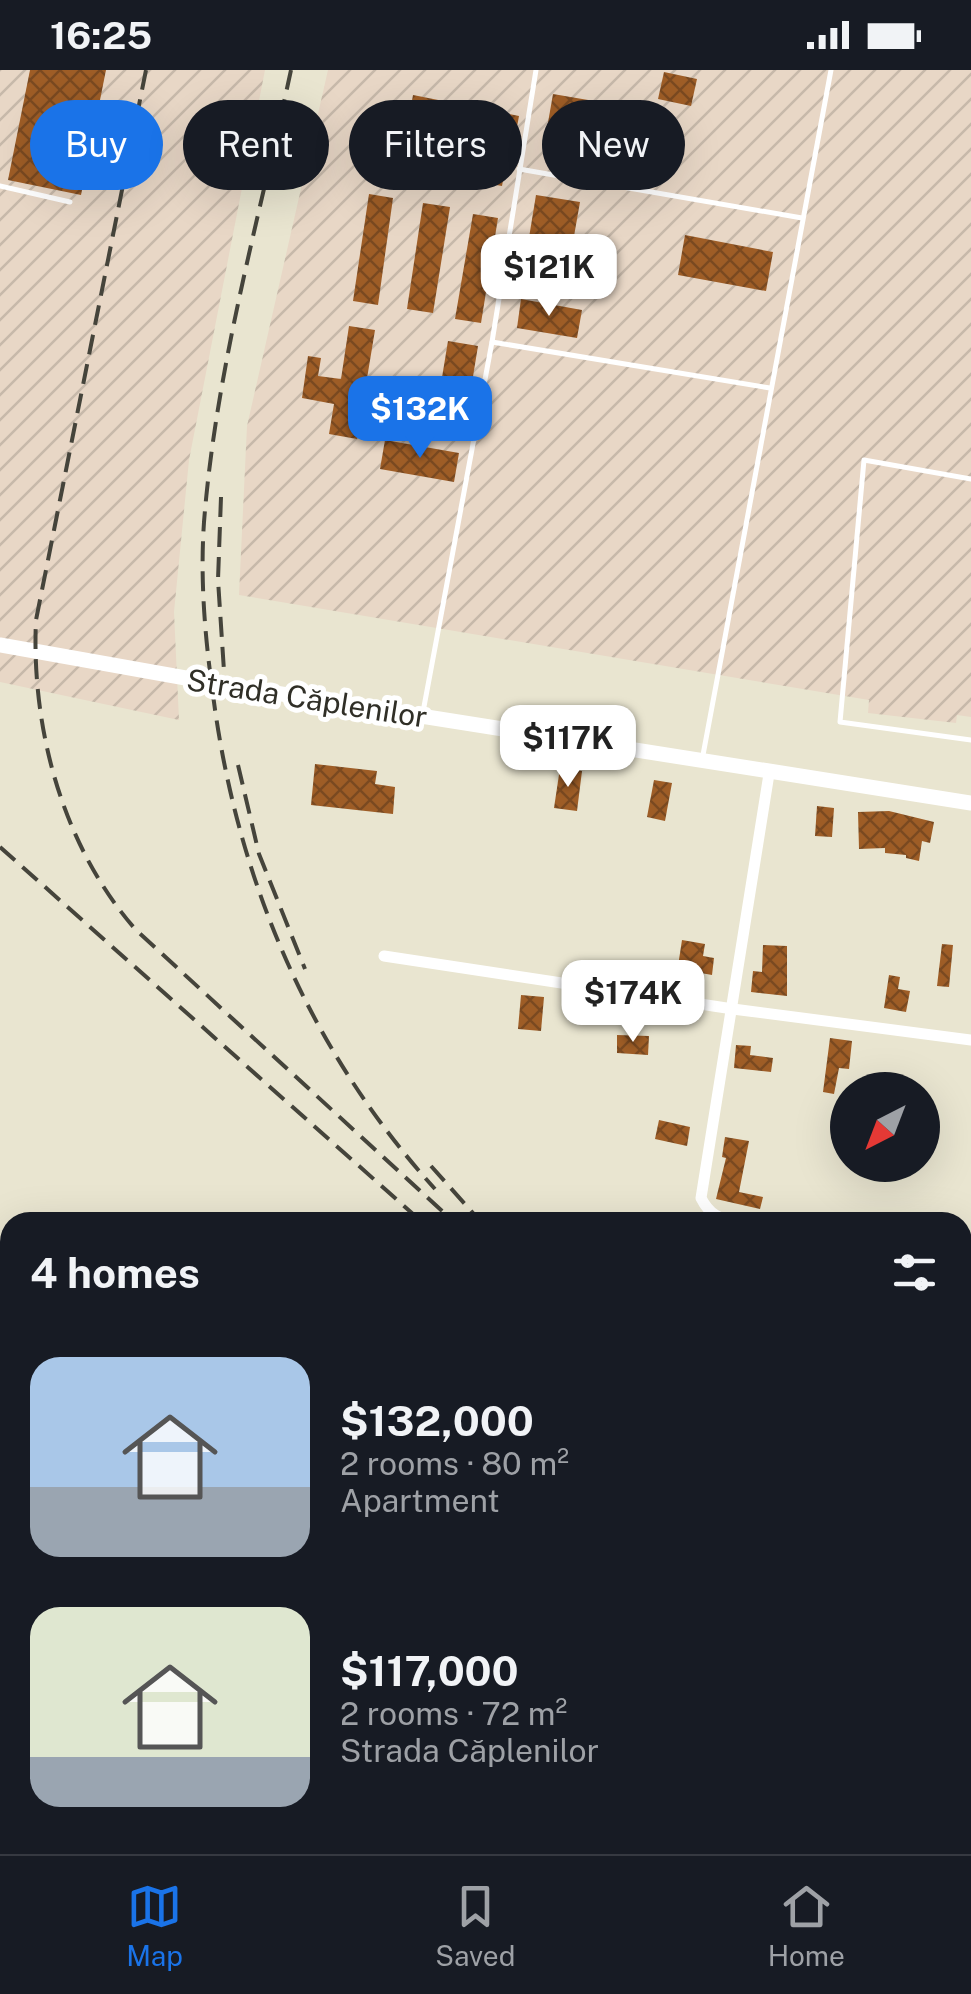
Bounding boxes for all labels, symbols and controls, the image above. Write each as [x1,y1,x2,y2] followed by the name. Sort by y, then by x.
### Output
[50,13,152,58] text: 16:25
[30,100,163,190] chip: Buy
[183,100,329,190] chip: Rent
[349,100,522,190] chip: Filters
[542,100,685,190] chip: New
[479,234,619,319] pin: $121K
[503,248,595,285] text: $121K
[350,376,490,461] pin: $132K
[370,390,470,427] text: $132K
[184,661,430,735] street label: Strada Căplenilor
[498,705,638,790] pin: $117K
[522,719,614,756] text: $117K
[563,960,703,1045] pin: $174K
[583,974,683,1011] text: $174K
[830,1072,940,1182] north arrow
[830,1072,940,1182] map controls
[887,1245,942,1300] icon: filters
[30,1248,200,1297] text: 4 homes
[340,1396,534,1445] text: $132,000
[110,1397,230,1517] icon: home
[340,1445,569,1482] text: 2 rooms · 80 m²
[340,1482,500,1519] text: Apartment
[340,1646,519,1695] text: $117,000
[110,1647,230,1767] icon: home
[340,1695,567,1732] text: 2 rooms · 72 m²
[340,1732,599,1769] text: Strada Căplenilor
[126,1879,183,1972] tab: Map
[435,1879,515,1972] tab: Saved
[768,1879,845,1972] tab: Home

